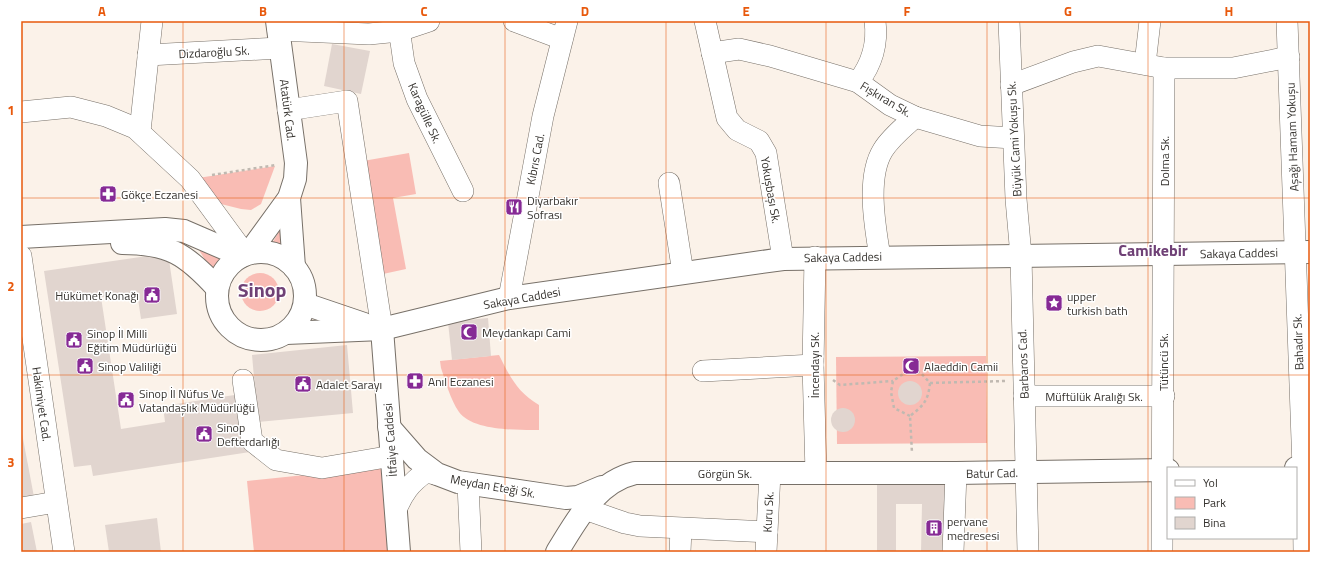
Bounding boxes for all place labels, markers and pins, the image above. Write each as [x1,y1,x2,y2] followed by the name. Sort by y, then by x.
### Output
[98,184,118,204] pharmacy icon: Gökçe Eczanesi
[121,185,198,204] place label: Gökçe Eczanesi
[527,191,578,224] place label: Diyarbakır Sofrası
[504,197,524,217] restaurant icon: Diyarbakır Sofrası
[142,285,162,305] public building icon: Hükümet Konağı
[55,286,139,305] place label: Hükümet Konağı
[1067,287,1128,320] place label: upper turkish bath
[1044,293,1064,313] place icon: upper turkish bath
[459,322,479,342] mosque icon: Meydankapı Cami
[482,323,571,342] place label: Meydankapı Cami
[87,324,177,357] place label: Sinop İl Milli Eğitim Müdürlüğü
[64,330,84,350] public building icon: Sinop İl Milli Eğitim Müdürlüğü
[75,356,95,376] public building icon: Sinop Valiliği
[901,356,921,376] mosque icon: Alaeddin Camii
[98,357,161,376] place label: Sinop Valiliği
[924,357,998,376] place label: Alaeddin Camii
[405,371,425,391] pharmacy icon: Anıl Eczanesi
[428,372,494,391] place label: Anıl Eczanesi
[293,374,313,394] public building icon: Adalet Sarayı
[316,375,382,394] place label: Adalet Sarayı
[139,384,255,417] place label: Sinop İl Nüfus Ve Vatandaşlık Müdürlüğü
[116,390,136,410] public building icon: Sinop İl Nüfus Ve Vatandaşlık Müdürlüğü
[217,418,280,451] place label: Sinop Defterdarlığı
[194,424,214,444] public building icon: Sinop Defterdarlığı
[947,512,999,545] place label: pervane medresesi
[924,518,944,538] building icon: pervane medresesi

